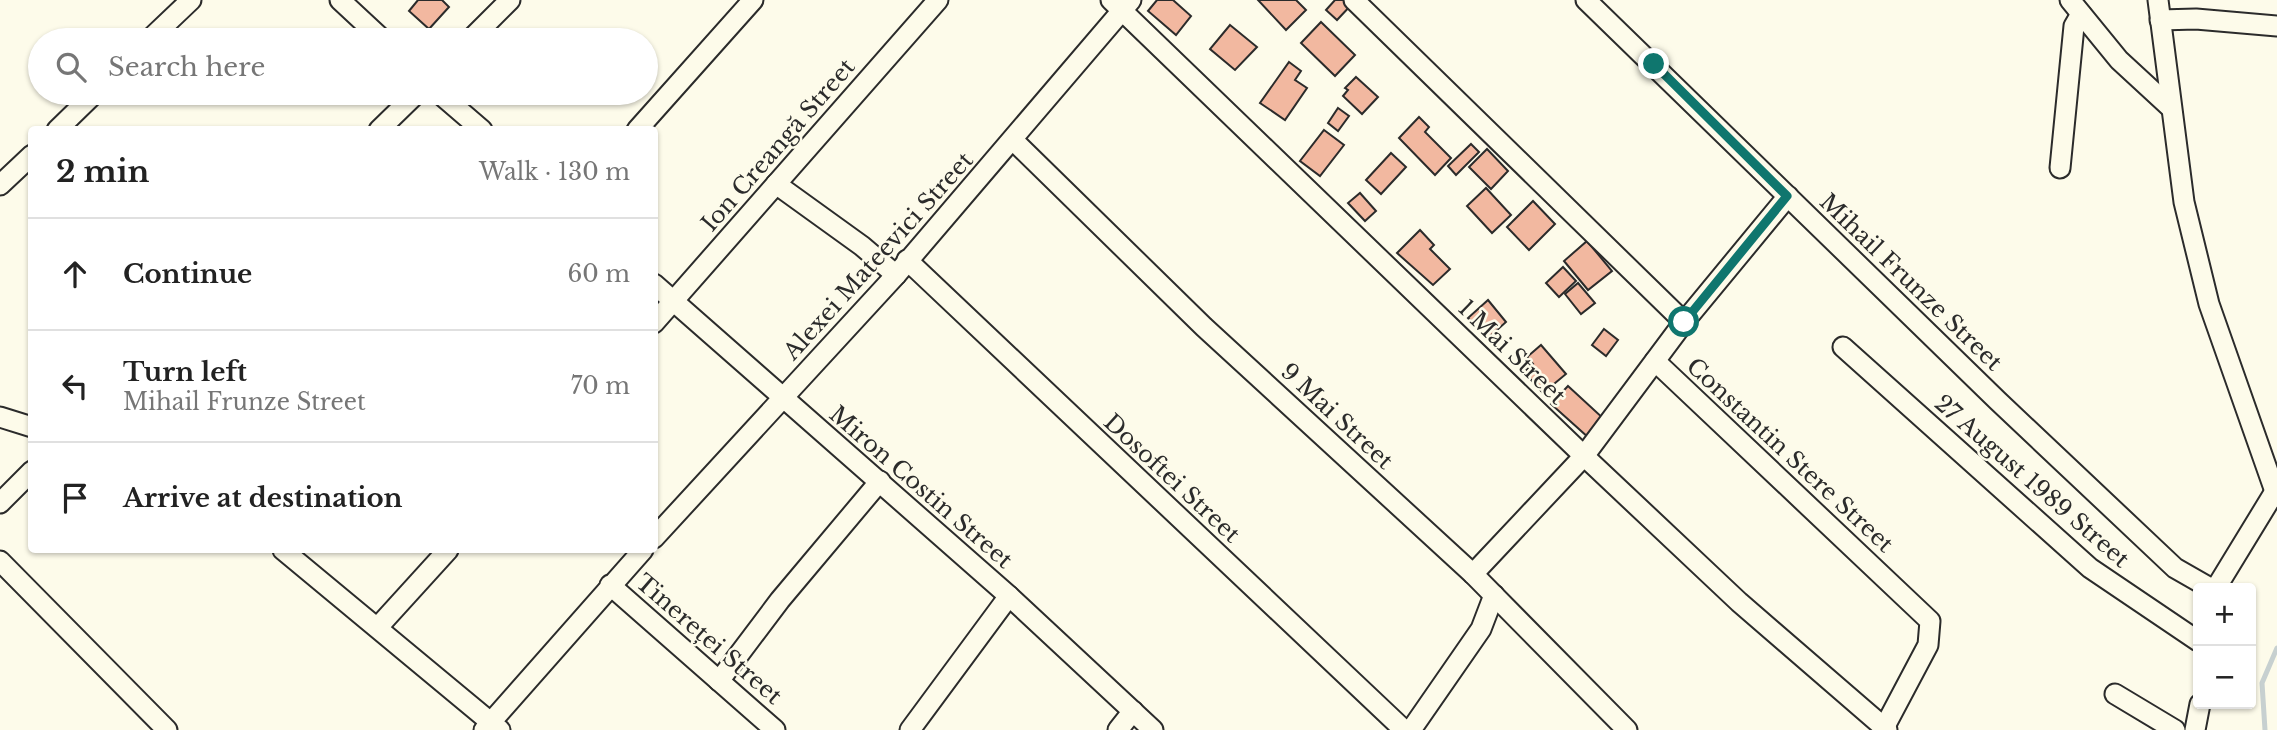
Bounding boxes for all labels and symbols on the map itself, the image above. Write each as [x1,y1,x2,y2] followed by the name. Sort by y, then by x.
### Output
[1638,48,1669,79] route end
[695,53,861,237] street label: Ion Creangă Street
[777,146,979,366] street label: Alexei Mateevici Street
[1814,188,2008,377] street label: Mihail Frunze Street
[1453,294,1572,410] street label: 1 Mai Street
[1668,306,1699,337] route start
[1681,352,1899,558] street label: Constantin Stere Street
[1275,357,1399,475] street label: 9 Mai Street
[1929,389,2135,573] street label: 27 August 1989 Street
[824,400,1018,574] street label: Miron Costin Street
[1098,408,1246,548] street label: Dosoftei Street
[630,568,788,710] street label: Tinereței Street

